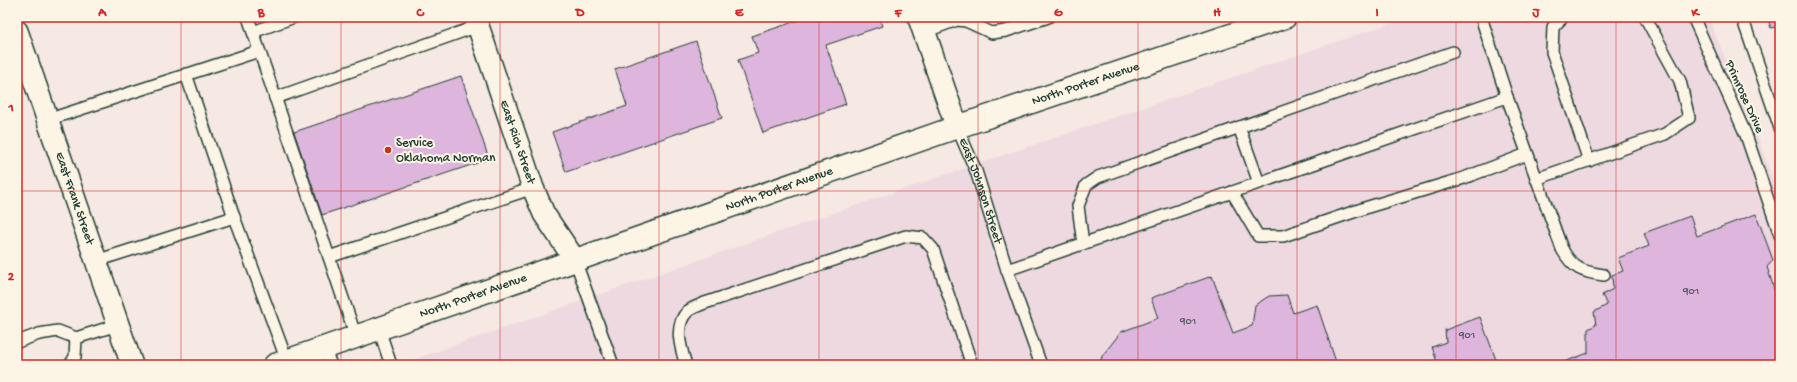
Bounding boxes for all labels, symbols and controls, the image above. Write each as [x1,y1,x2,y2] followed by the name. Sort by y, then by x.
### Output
[97,6,107,21] text: A
[257,6,266,21] text: B
[415,6,425,21] text: C
[575,6,585,21] text: D
[735,6,744,21] text: E
[894,6,903,21] text: F
[1054,6,1063,21] text: G
[1213,6,1221,21] text: H
[1375,6,1379,21] text: I
[1532,6,1541,21] text: J
[1690,6,1700,21] text: K
[1721,57,1767,136] street label: Primrose Drive
[1030,59,1142,109] street label: North Porter Avenue
[496,98,539,187] street label: East Rich Street
[7,101,14,116] text: 1
[396,136,496,166] place label: Service Oklahoma Norman
[955,136,1006,247] street label: East Johnson Street
[383,145,393,155] marker: Service Oklahoma Norman
[52,150,98,248] street label: East Frank Street
[724,163,835,215] street label: North Porter Avenue
[8,270,15,285] text: 2
[418,270,529,321] street label: North Porter Avenue
[1682,286,1699,298] house number: 901
[1179,316,1196,328] house number: 901
[1458,330,1475,342] house number: 901

